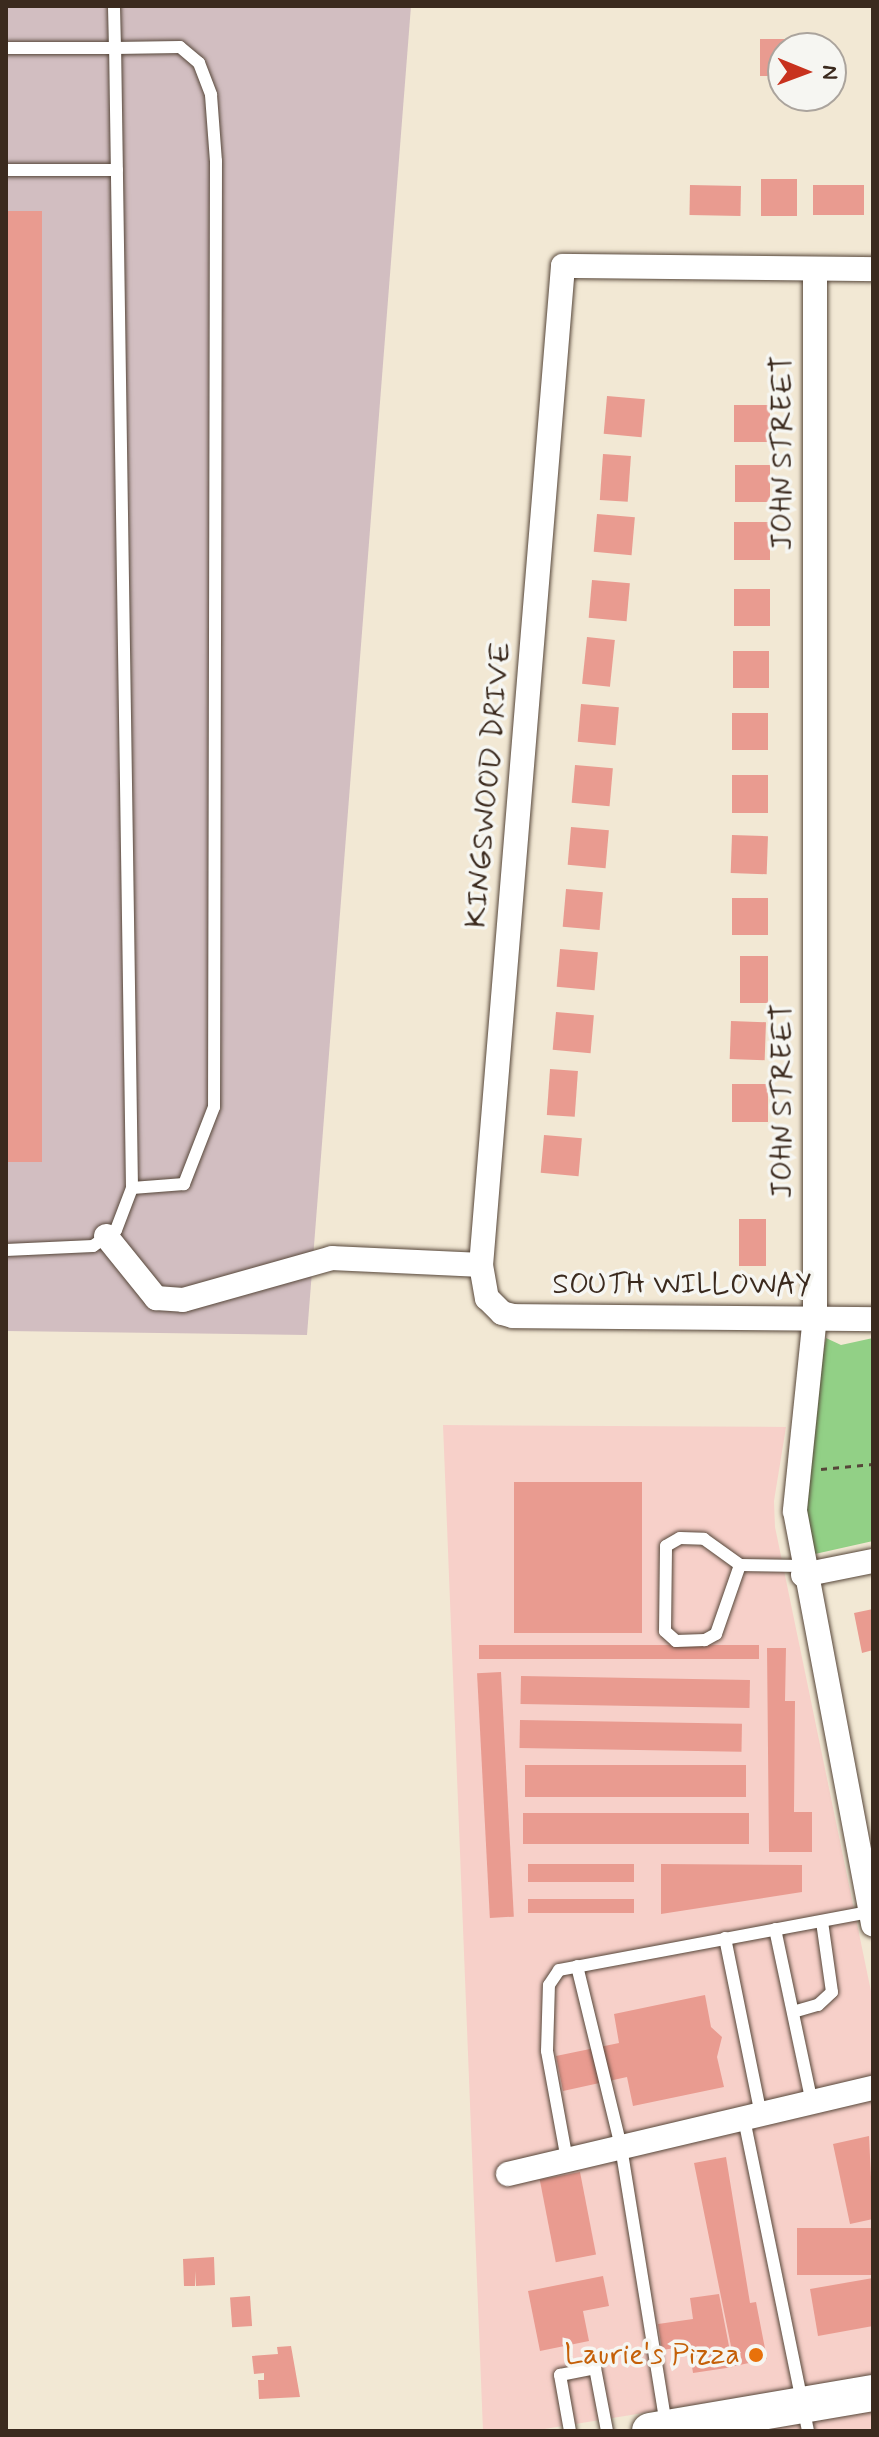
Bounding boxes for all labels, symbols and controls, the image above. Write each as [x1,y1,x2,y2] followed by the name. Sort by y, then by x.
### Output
[767,32,847,112] north arrow
[815,65,843,80] text: N
[765,355,801,551] street label: JOHN STREET
[459,640,519,930] street label: KINGSWOOD DRIVE
[765,1003,801,1199] street label: JOHN STREET
[552,1267,812,1303] street label: SOUTH WILLOWAY
[563,2337,740,2373] place label: Laurie's Pizza
[747,2346,765,2364] marker: Laurie's Pizza

